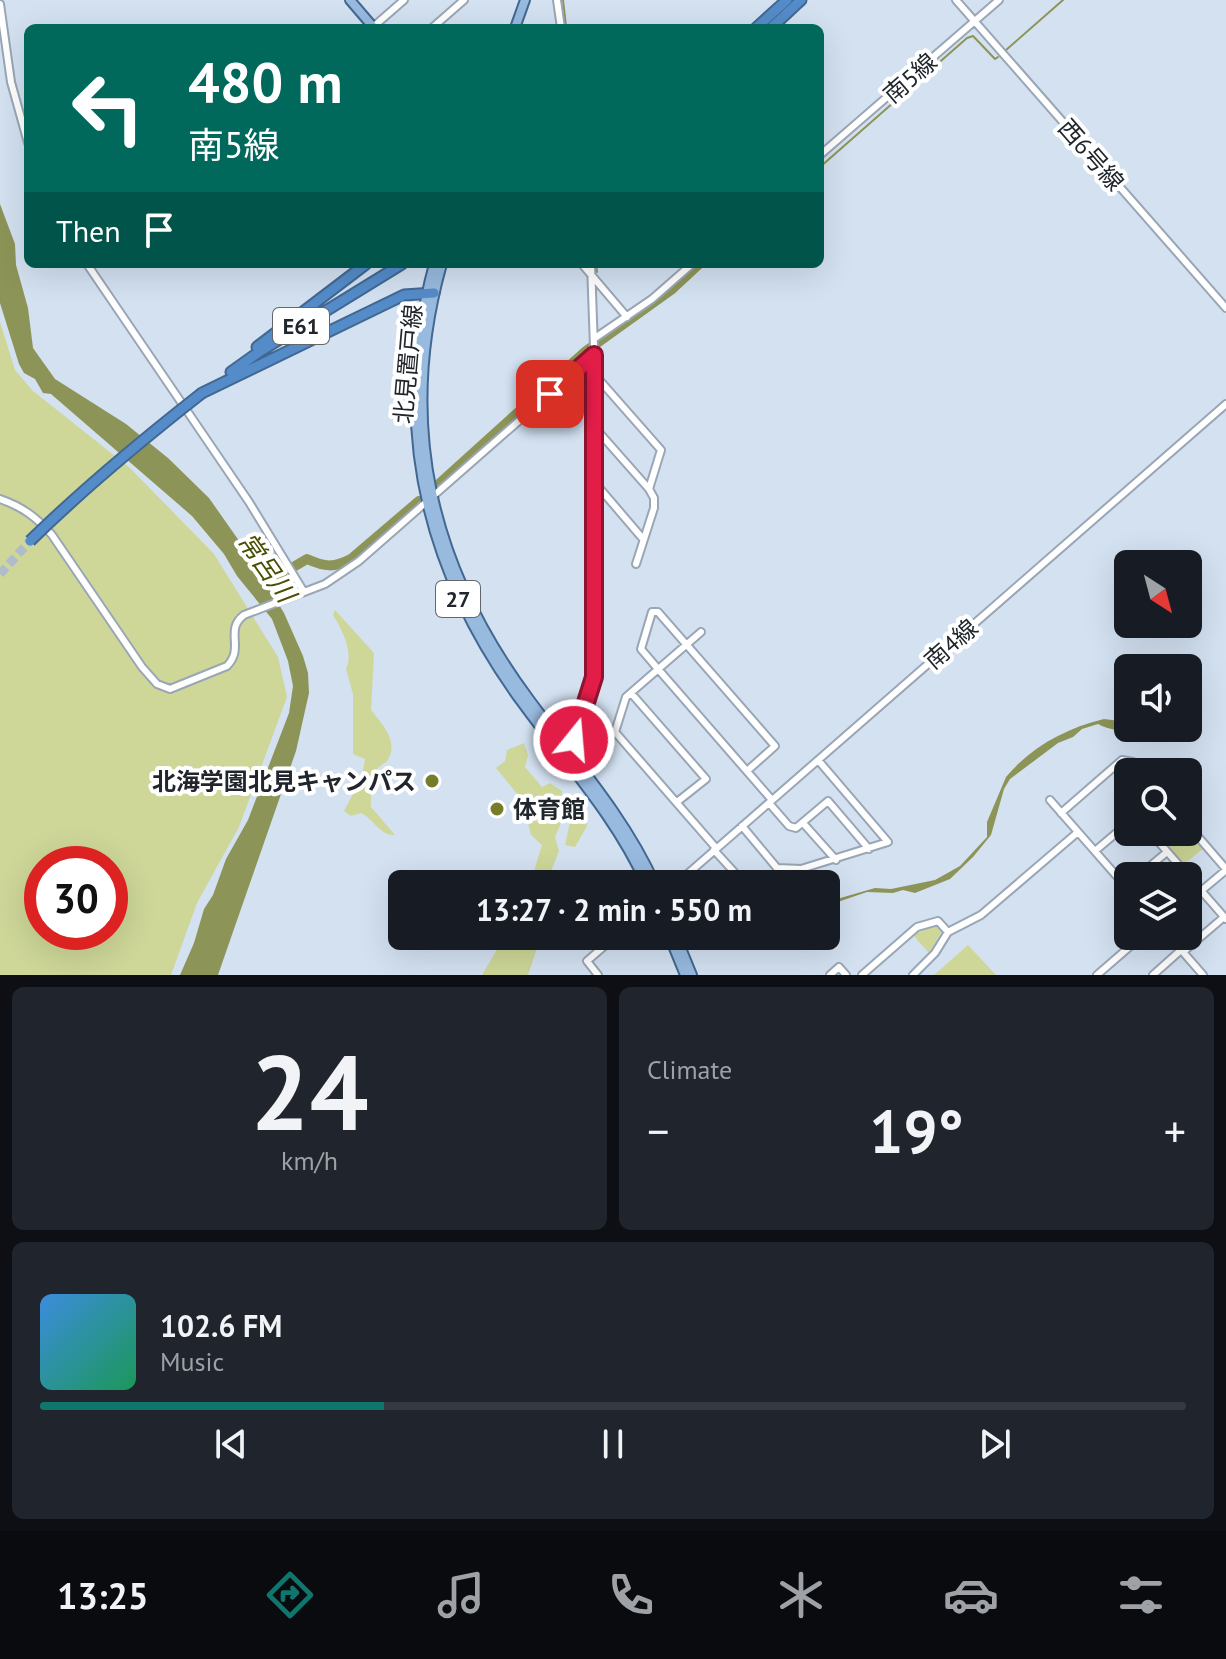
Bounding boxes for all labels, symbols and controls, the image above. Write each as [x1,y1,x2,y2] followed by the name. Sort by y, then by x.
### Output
[188,46,343,118] text: 480 m
[877,46,943,110] street label: 南5線
[56,56,160,160] icon: left
[1051,113,1131,197] street label: 西6号線
[188,121,280,168] text: 南5線
[137,208,181,252] icon: arrive
[56,211,121,250] text: Then
[387,303,429,425] street label: 北見置戸線
[273,308,329,344] road number: E61
[516,360,584,428] pin
[528,372,572,416] icon: arrive
[231,526,305,611] water label: 常呂川
[1114,550,1202,638] north arrow
[1114,550,1202,950] map controls
[436,581,480,617] road number: 27
[918,612,984,676] street label: 南4線
[1114,654,1202,742] button: sound
[532,698,616,782] position arrow
[1114,758,1202,846] button: search
[152,766,416,797] place label: 北海学園北見キャンパス
[423,772,441,790] marker: 北海学園北見キャンパス
[513,794,585,825] place label: 体育館
[488,800,506,818] marker: 体育館
[24,846,128,950] speed limit sign: 30
[1114,862,1202,950] button: layers
[476,890,752,929] text: 13:27 · 2 min · 550 m
[251,1024,368,1159] text: 24
[647,1053,732,1086] text: Climate
[869,1092,964,1170] text: 19°
[647,1102,669,1159] text: −
[1164,1102,1186,1159] text: +
[281,1144,338,1177] text: km/h
[160,1306,282,1345] text: 102.6 FM
[160,1345,224,1378] text: Music
[209,1422,253,1466] icon: previous
[591,1422,635,1466] icon: pause
[973,1422,1017,1466] icon: next
[262,1567,318,1623] icon: directions
[433,1567,489,1623] icon: music
[603,1567,659,1623] icon: phone
[773,1567,829,1623] icon: climate
[943,1567,999,1623] icon: car
[1113,1567,1169,1623] icon: filters
[57,1572,148,1619] text: 13:25

